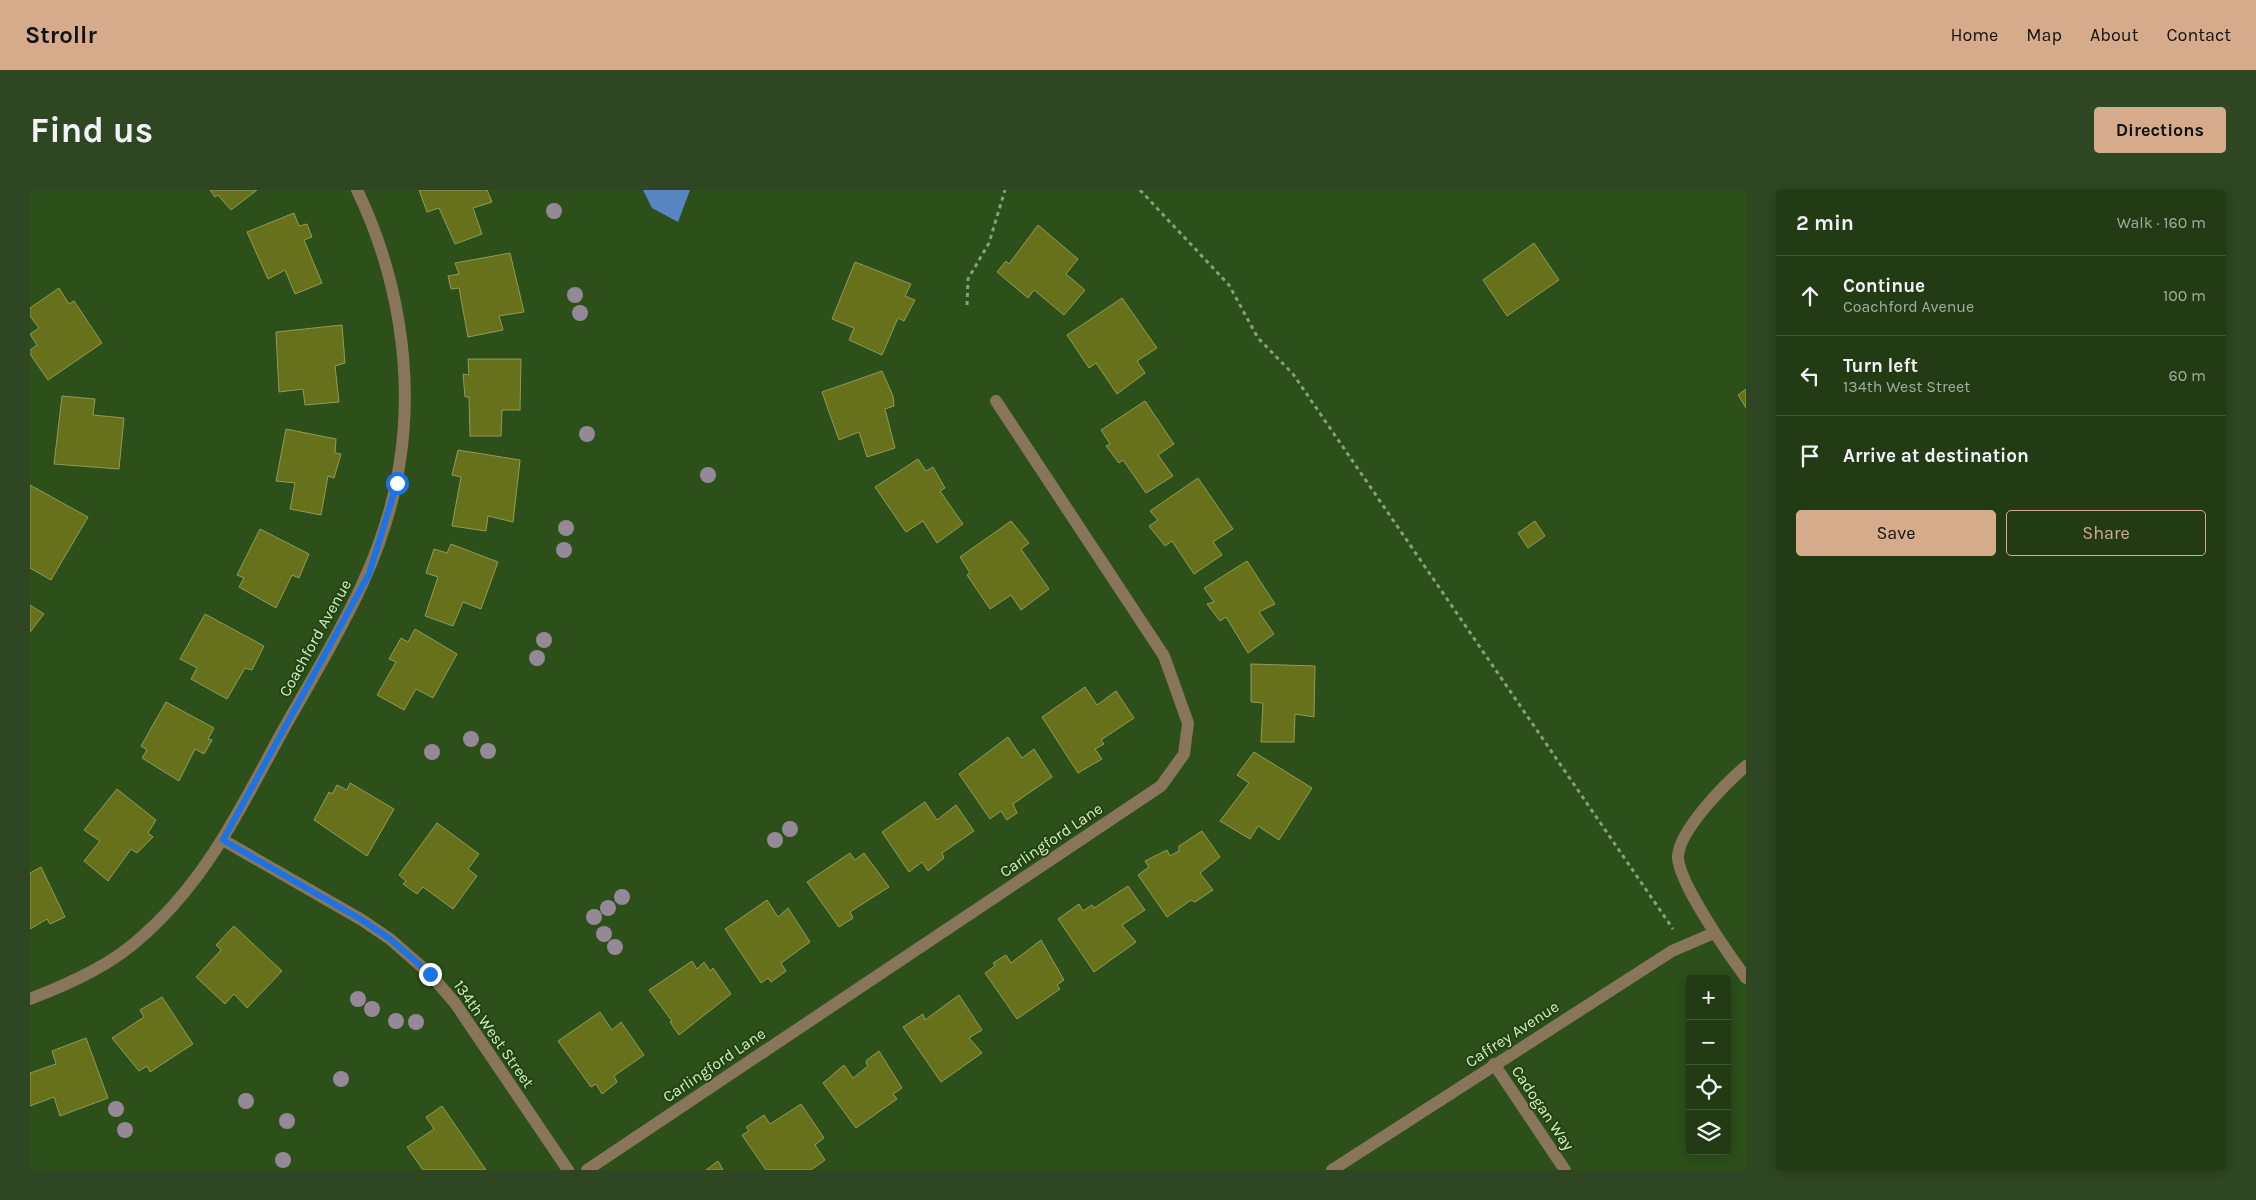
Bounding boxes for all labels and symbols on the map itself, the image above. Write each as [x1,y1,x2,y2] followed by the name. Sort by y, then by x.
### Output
[386,472,409,495] route start
[275,576,355,700] street label: Coachford Avenue
[996,799,1106,881] street label: Carlingford Lane
[419,963,442,986] route end
[450,976,538,1092] street label: 134th West Street
[1462,997,1562,1071] street label: Caffrey Avenue
[659,1024,769,1106] street label: Carlingford Lane
[1508,1062,1579,1154] street label: Cadogan Way

